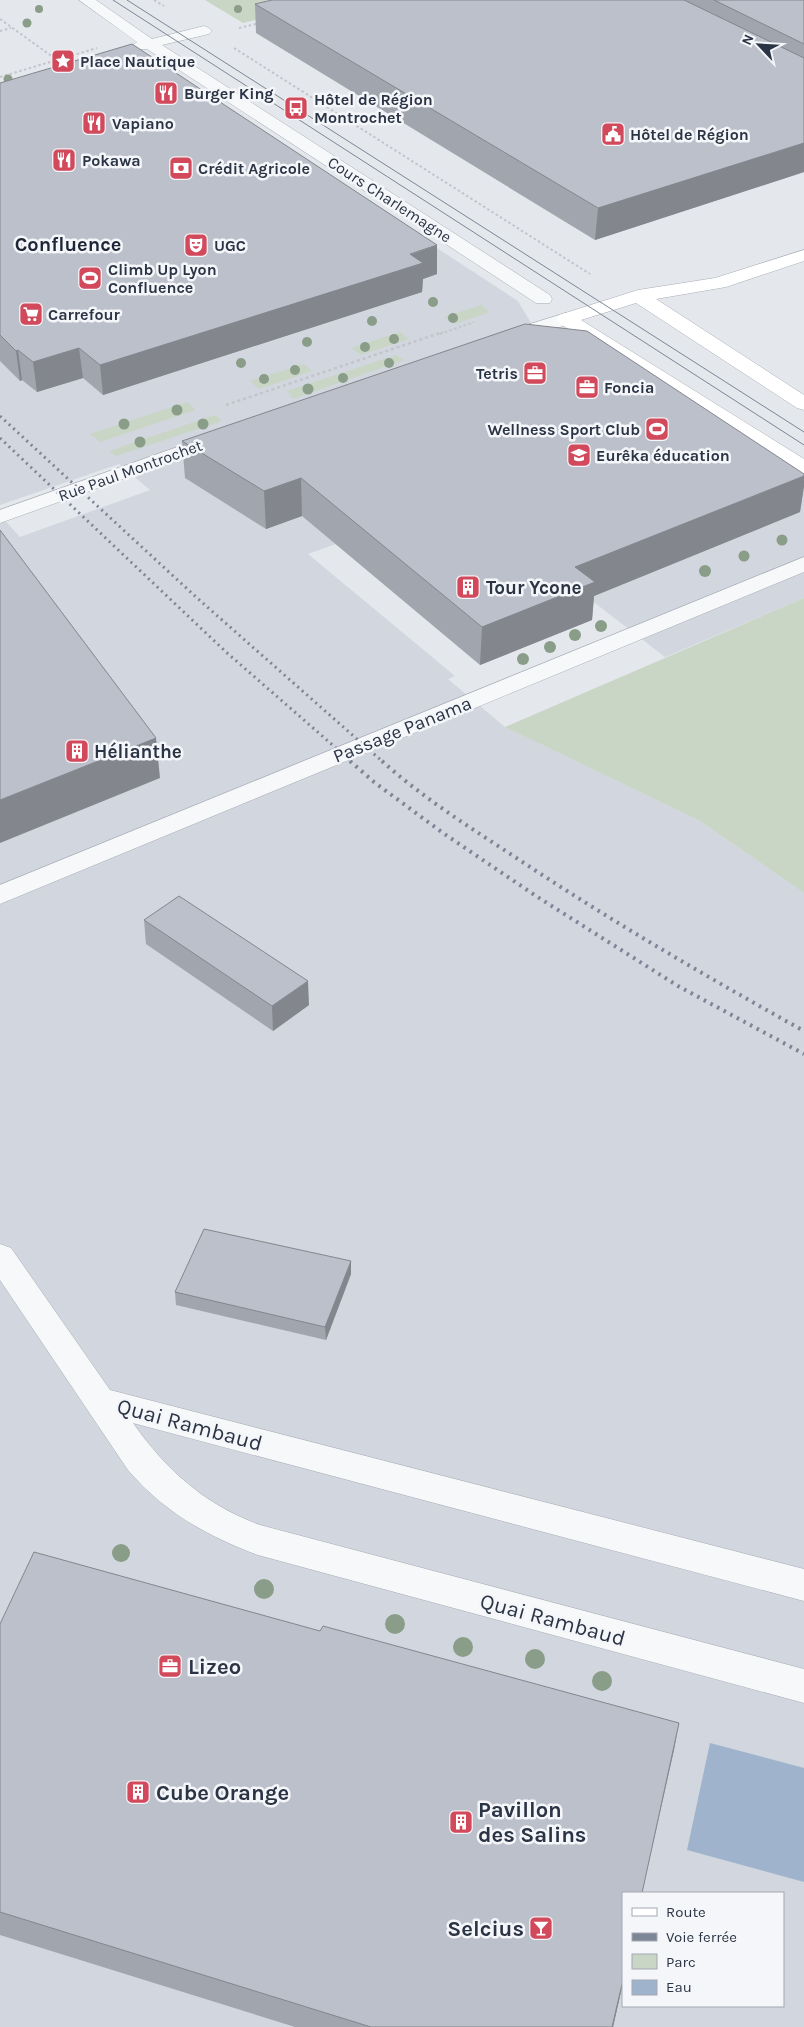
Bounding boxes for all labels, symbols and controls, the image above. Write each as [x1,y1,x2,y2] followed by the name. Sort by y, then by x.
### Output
[734,20,784,70] north arrow
[738,32,757,48] text: N
[50,48,76,74] place icon: Place Nautique
[80,52,195,71] place label: Place Nautique
[153,80,179,106] restaurant icon: Burger King
[184,84,274,103] place label: Burger King
[314,90,433,127] place label: Hôtel de Région Montrochet
[283,95,309,121] bus stop icon: Hôtel de Région Montrochet
[81,110,107,136] restaurant icon: Vapiano
[112,114,174,133] place label: Vapiano
[600,121,626,147] public building icon: Hôtel de Région
[630,125,749,144] place label: Hôtel de Région
[51,147,77,173] restaurant icon: Pokawa
[82,151,141,170] place label: Pokawa
[324,152,455,247] street label: Cours Charlemagne
[168,155,194,181] bank icon: Crédit Agricole
[198,159,310,178] place label: Crédit Agricole
[183,232,209,258] theatre icon: UGC
[15,233,121,256] district label: Confluence
[214,236,246,255] place label: UGC
[108,260,217,297] place label: Climb Up Lyon Confluence
[77,265,103,291] sports icon: Climb Up Lyon Confluence
[18,301,44,327] supermarket icon: Carrefour
[48,305,121,324] place label: Carrefour
[522,360,548,386] office icon: Tetris
[476,364,518,383] place label: Tetris
[574,374,600,400] office icon: Foncia
[604,378,654,397] place label: Foncia
[644,416,670,442] sports icon: Wellness Sport Club
[487,420,640,439] place label: Wellness Sport Club
[56,436,205,505] street label: Rue Paul Montrochet
[566,442,592,468] school or university icon: Eurêka éducation
[596,446,730,465] place label: Eurêka éducation
[455,574,481,600] building icon: Tour Ycone
[486,577,582,599] place label: Tour Ycone
[330,692,475,768] street label: Passage Panama
[64,738,90,764] building icon: Hélianthe
[94,741,182,763] place label: Hélianthe
[114,1393,265,1457] street label: Quai Rambaud
[477,1588,628,1652] street label: Quai Rambaud
[157,1653,183,1679] office icon: Lizeo
[188,1654,241,1680] place label: Lizeo
[125,1779,151,1805] building icon: Cube Orange
[156,1780,289,1806] place label: Cube Orange
[478,1797,586,1848] place label: Pavillon des Salins
[448,1809,474,1835] building icon: Pavillon des Salins
[622,1892,784,2007] legend
[666,1903,706,1921] text: Route
[528,1915,554,1941] bar icon: Selcius
[447,1916,524,1942] place label: Selcius
[666,1928,737,1946] text: Voie ferrée
[666,1953,696,1971] text: Parc
[666,1978,692,1996] text: Eau

